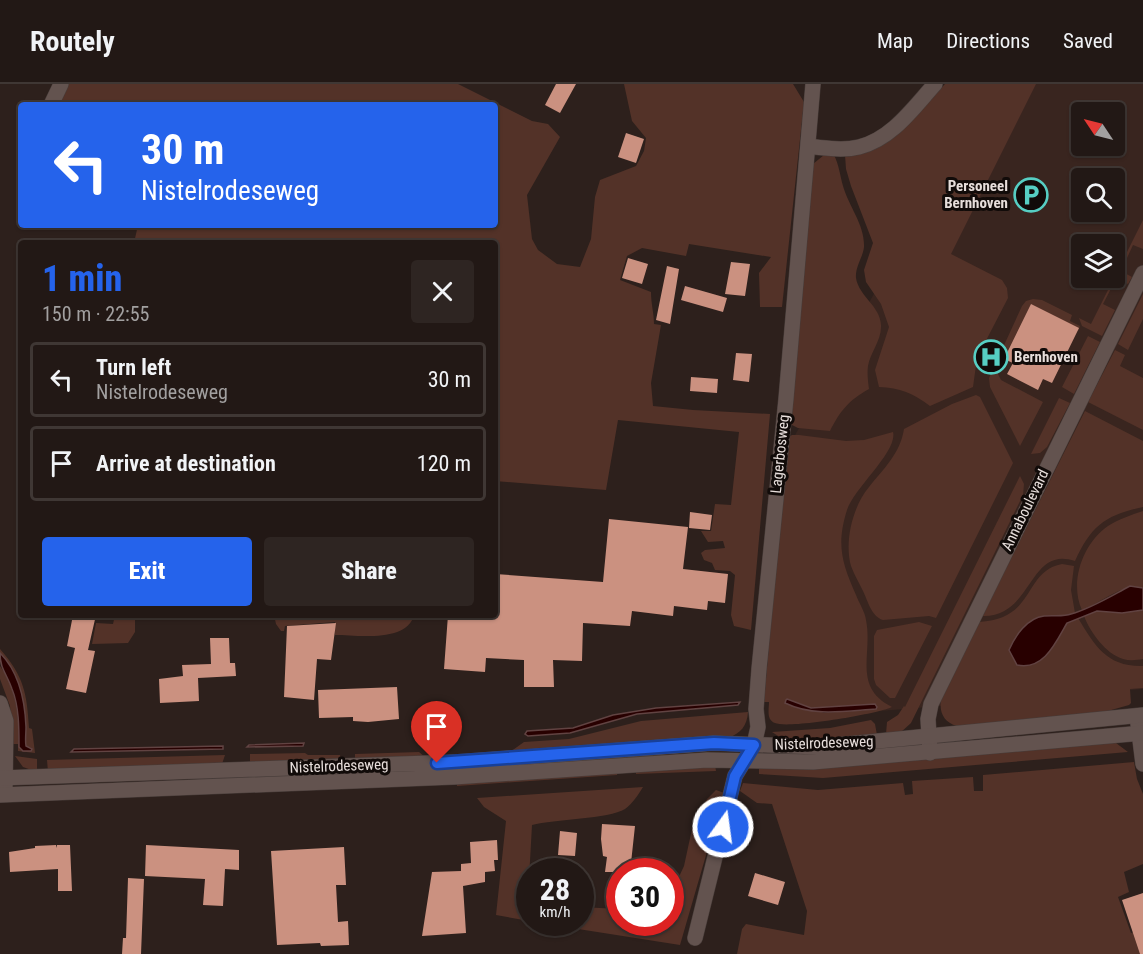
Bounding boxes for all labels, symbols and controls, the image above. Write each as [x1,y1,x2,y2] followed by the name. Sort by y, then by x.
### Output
[30,25,115,58] text: Routely
[877,29,913,53] text: Map
[946,29,1030,53] text: Directions
[1063,29,1113,53] text: Saved
[1071,102,1125,156] north arrow
[1071,102,1125,288] map controls
[141,125,224,174] text: 30 m
[42,126,120,204] icon: left
[1071,168,1125,222] button: search
[141,175,319,207] text: Nistelrodeseweg
[944,177,1008,212] place label: Personeel Bernhoven
[1013,177,1049,213] parking icon: Personeel Bernhoven
[1071,234,1125,288] button: layers
[42,258,122,300] text: 1 min
[411,260,474,323] button: close
[42,302,149,326] text: 150 m · 22:55
[973,339,1009,375] hospital icon: Bernhoven
[1014,348,1078,366] place label: Bernhoven
[96,355,171,380] text: Turn left
[45,363,78,396] icon: left
[428,367,471,392] text: 30 m
[96,380,228,404] text: Nistelrodeseweg
[767,414,793,494] street label: Lagerbosweg
[45,447,78,480] icon: arrive
[96,451,276,476] text: Arrive at destination
[417,451,471,476] text: 120 m
[998,466,1052,554] street label: Annaboulevard
[42,537,252,606] button: Exit
[264,537,474,606] button: Share
[411,701,462,763] pin
[420,710,453,743] icon: arrive
[774,732,874,754] street label: Nistelrodeseweg
[289,755,389,777] street label: Nistelrodeseweg
[691,795,755,859] position arrow
[606,858,684,936] speed limit sign: 30
[540,872,570,907] text: 28
[540,903,570,921] text: km/h

